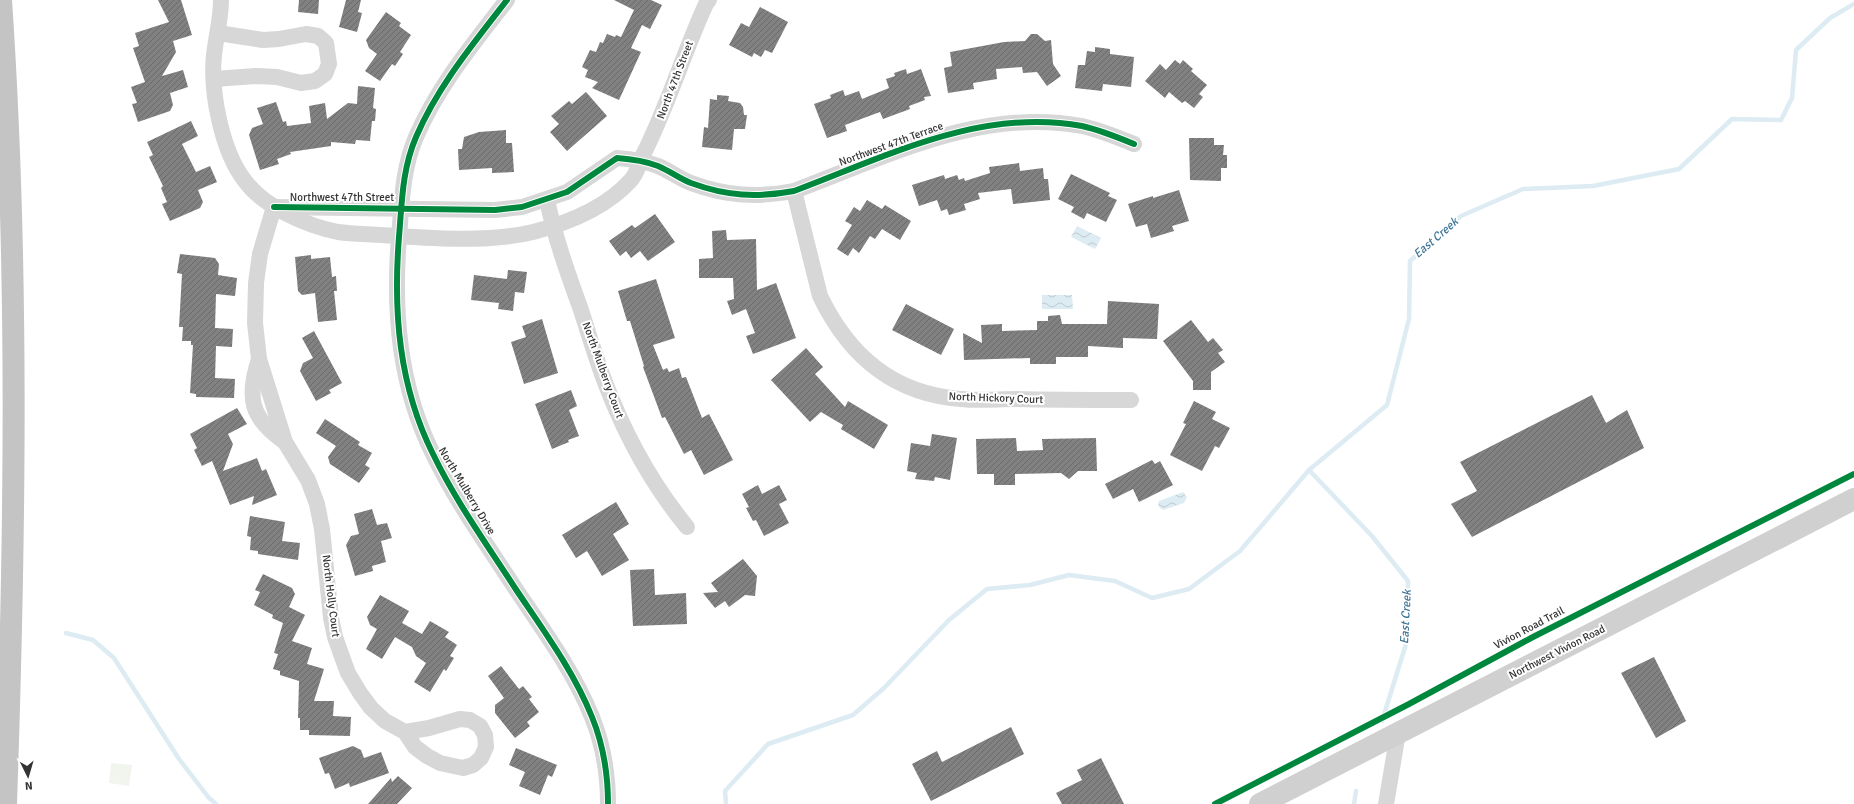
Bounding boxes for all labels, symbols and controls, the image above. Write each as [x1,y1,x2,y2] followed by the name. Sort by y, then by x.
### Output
[654,39,696,121] street label: North 47th Street
[837,119,945,169] street label: Northwest 47th Terrace
[290,191,394,204] street label: Northwest 47th Street
[1411,214,1462,261] water label: East Creek
[580,320,627,420] street label: North Mulberry Court
[948,390,1044,406] street label: North Hickory Court
[436,445,498,537] street label: North Mulberry Drive
[319,554,343,638] street label: North Holly Court
[1397,588,1415,645] water label: East Creek
[1492,604,1566,652] street label: Vivion Road Trail
[1507,622,1607,682] street label: Northwest Vivion Road
[8,756,48,796] north arrow
[24,779,33,792] text: N

